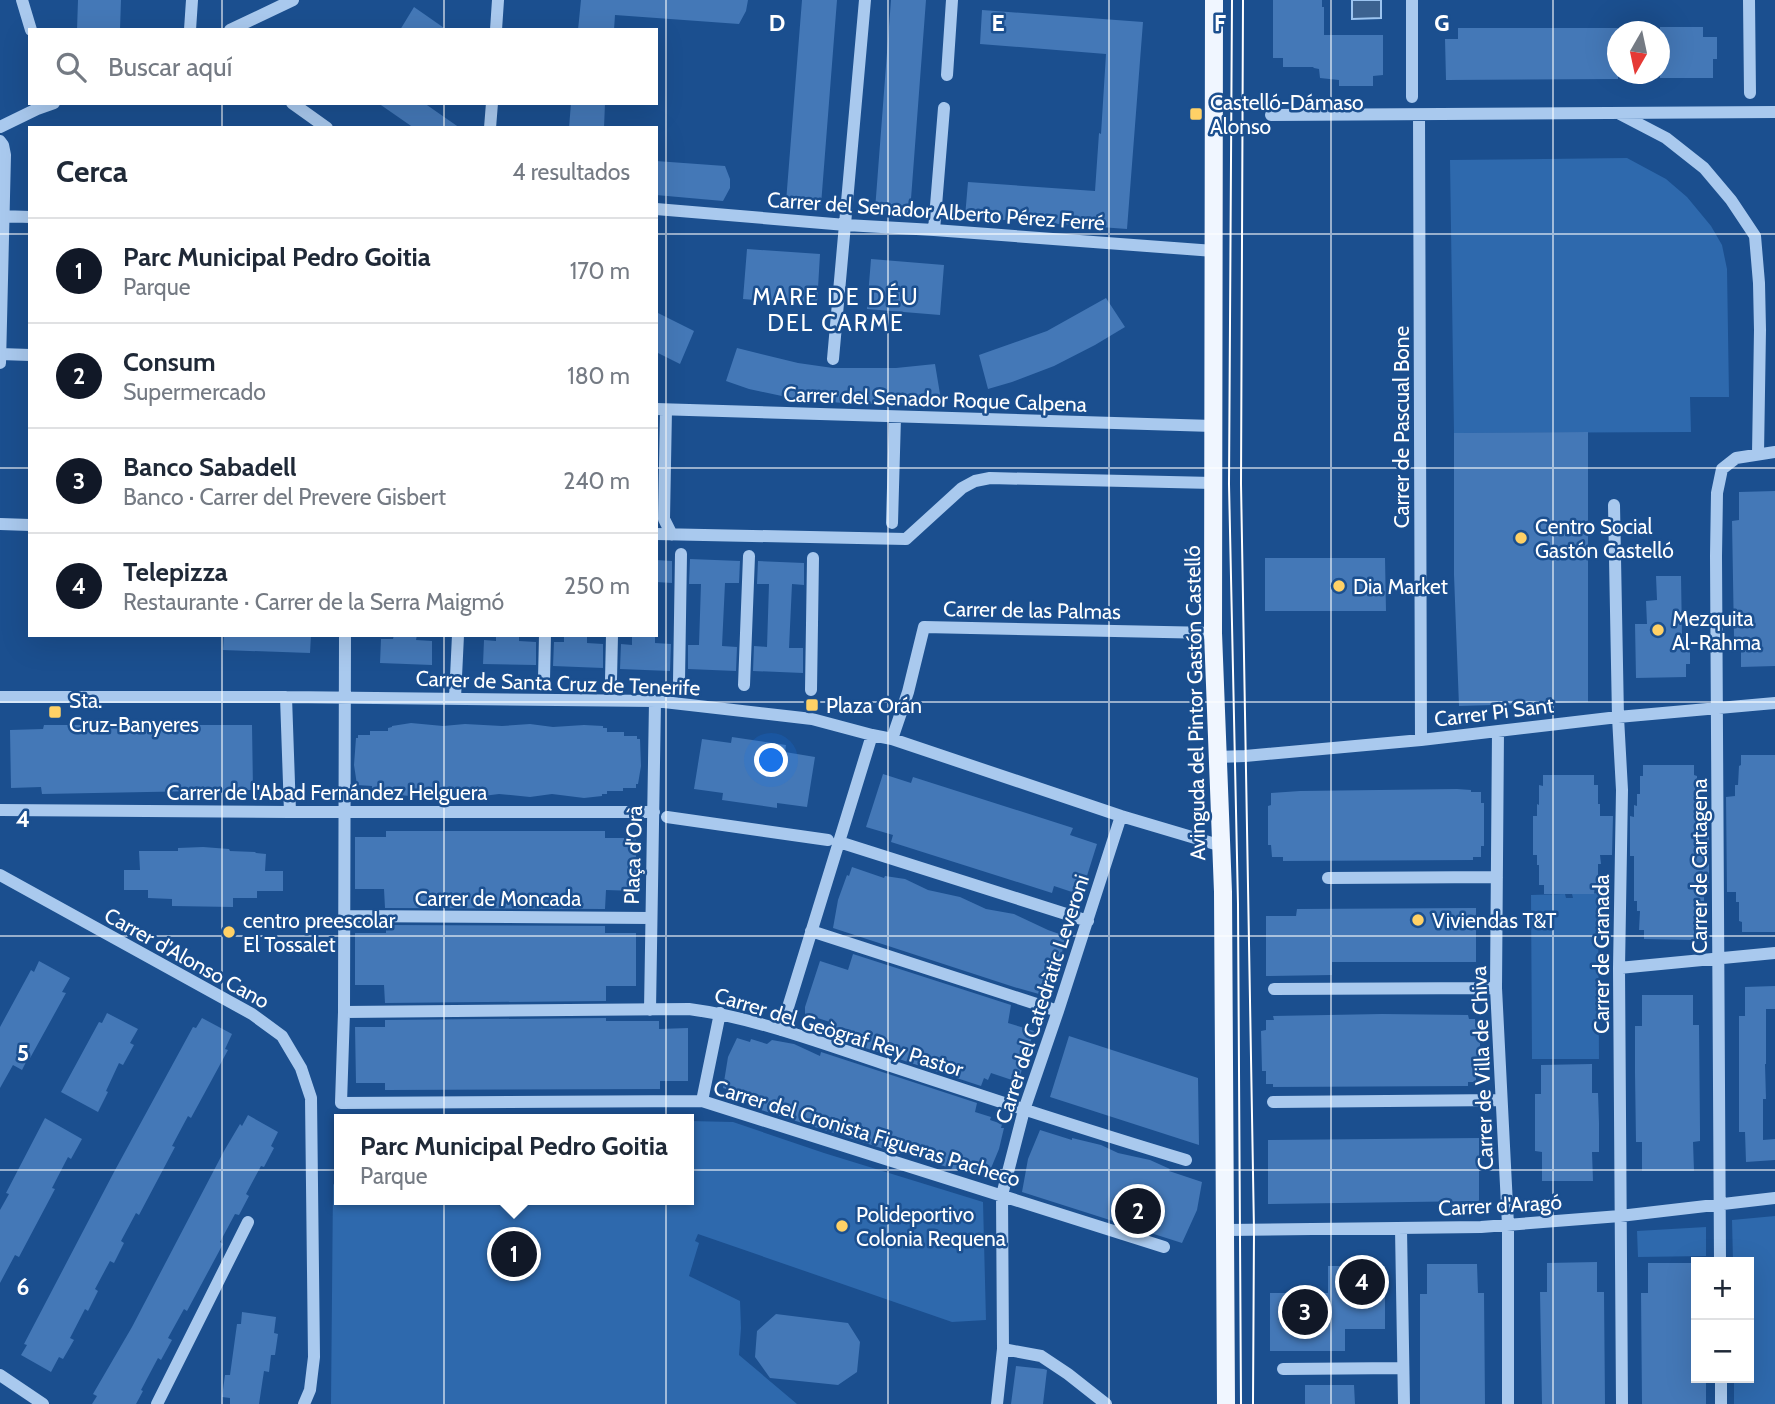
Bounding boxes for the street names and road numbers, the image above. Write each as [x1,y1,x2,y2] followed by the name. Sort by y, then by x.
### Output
[766,187,1106,235] street label: Carrer del Senador Alberto Pérez Ferré
[1389,325,1414,528] street label: Carrer de Pascual Bone
[783,381,1087,417] street label: Carrer del Senador Roque Calpena
[1180,545,1210,861] street label: Avinguda del Pintor Gastón Castelló
[943,596,1121,624] street label: Carrer de las Palmas
[415,666,701,700] street label: Carrer de Santa Cruz de Tenerife
[1433,692,1555,732] street label: Carrer Pi Sant
[1687,778,1712,954] street label: Carrer de Cartagena
[167,780,487,805] street label: Carrer de l'Abad Fernández Helguera
[619,805,647,905] street label: Plaça d'Orà
[990,871,1094,1127] street label: Carrer del Catedràtic Leveroni
[1589,874,1614,1034] street label: Carrer de Granada
[415,886,581,911] street label: Carrer de Moncada
[100,902,274,1014] street label: Carrer d'Alonso Cano
[1466,965,1498,1171] street label: Carrer de Villa de Chiva
[711,982,967,1082] street label: Carrer del Geògraf Rey Pastor
[711,1074,1023,1192] street label: Carrer del Cronista Figueras Pacheco
[1437,1189,1563,1221] street label: Carrer d'Aragó

